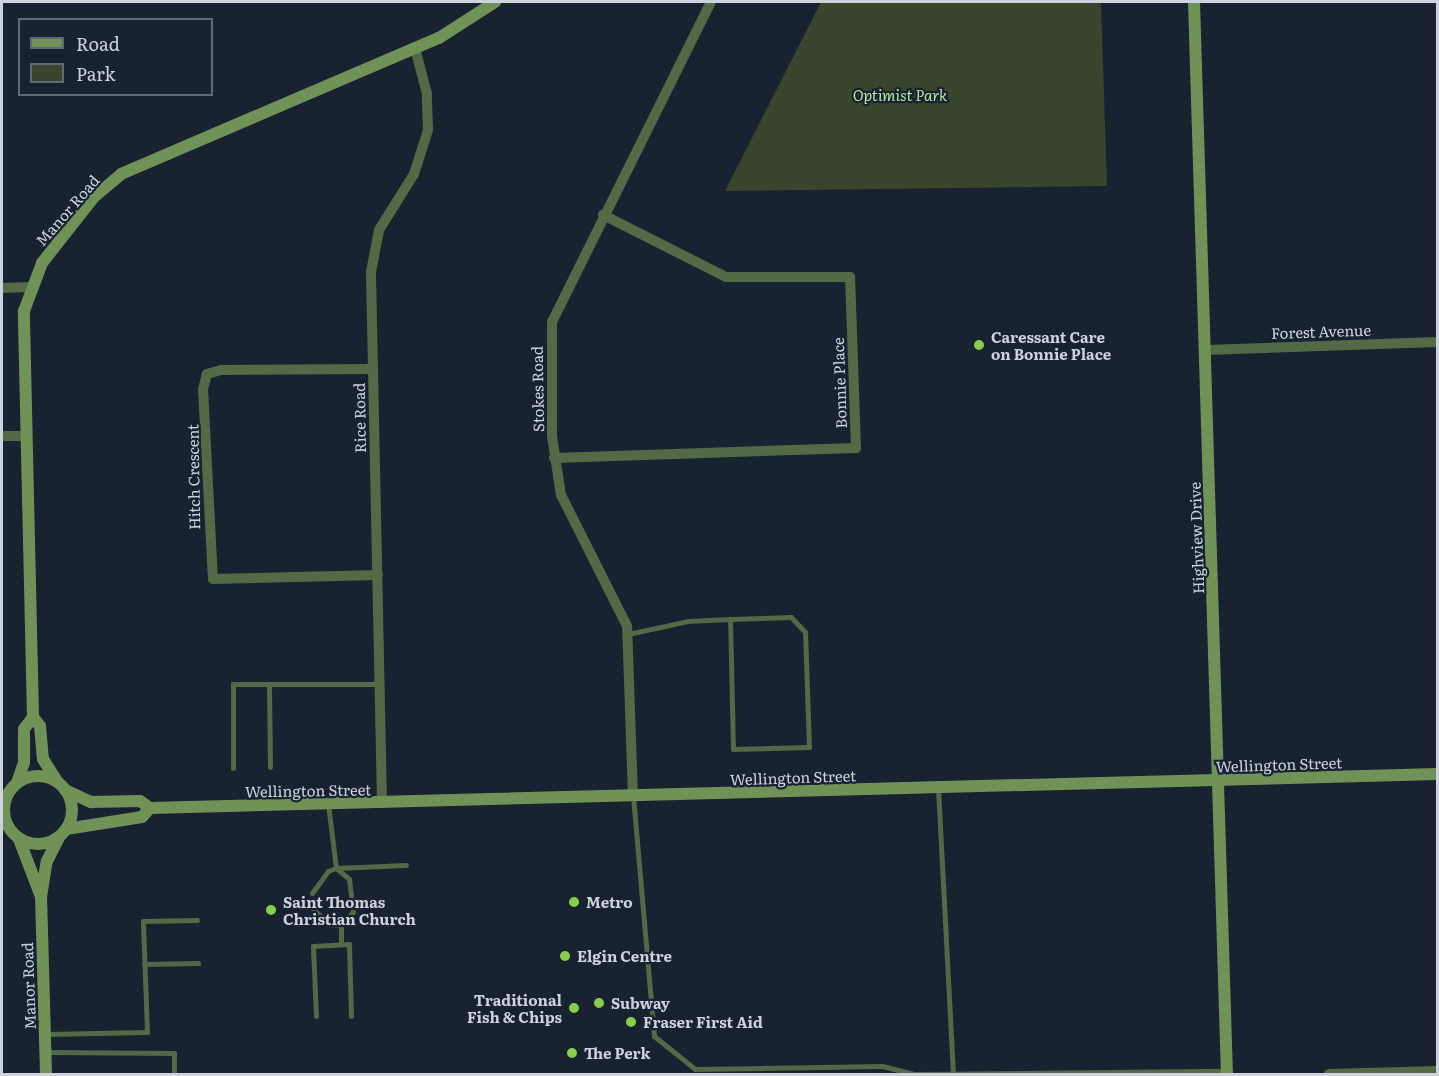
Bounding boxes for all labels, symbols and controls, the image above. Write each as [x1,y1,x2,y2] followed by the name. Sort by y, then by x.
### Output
[18,18,213,96] legend
[76,30,120,57] text: Road
[76,60,115,87] text: Park
[853,86,947,104] park label: Optimist Park
[31,171,103,249] street label: Manor Road
[1271,320,1371,342] street label: Forest Avenue
[991,327,1111,362] place label: Caressant Care on Bonnie Place
[828,337,850,429] street label: Bonnie Place
[972,338,986,352] marker: Caressant Care on Bonnie Place
[527,346,547,432] street label: Stokes Road
[349,383,369,453] street label: Rice Road
[183,424,203,530] street label: Hitch Crescent
[1185,482,1207,594] street label: Highview Drive
[1216,753,1342,775] street label: Wellington Street
[730,766,856,788] street label: Wellington Street
[245,780,371,800] street label: Wellington Street
[283,892,416,927] place label: Saint Thomas Christian Church
[586,893,633,911] place label: Metro
[567,895,581,909] marker: Metro
[264,903,278,917] marker: Saint Thomas Christian Church
[17,942,39,1030] street label: Manor Road
[577,947,672,965] place label: Elgin Centre
[558,949,572,963] marker: Elgin Centre
[467,990,562,1025] place label: Traditional Fish & Chips
[611,994,670,1012] place label: Subway
[592,996,606,1010] marker: Subway
[567,1001,581,1015] marker: Traditional Fish & Chips
[643,1013,763,1031] place label: Fraser First Aid
[624,1015,638,1029] marker: Fraser First Aid
[584,1044,651,1062] place label: The Perk
[565,1046,579,1060] marker: The Perk

